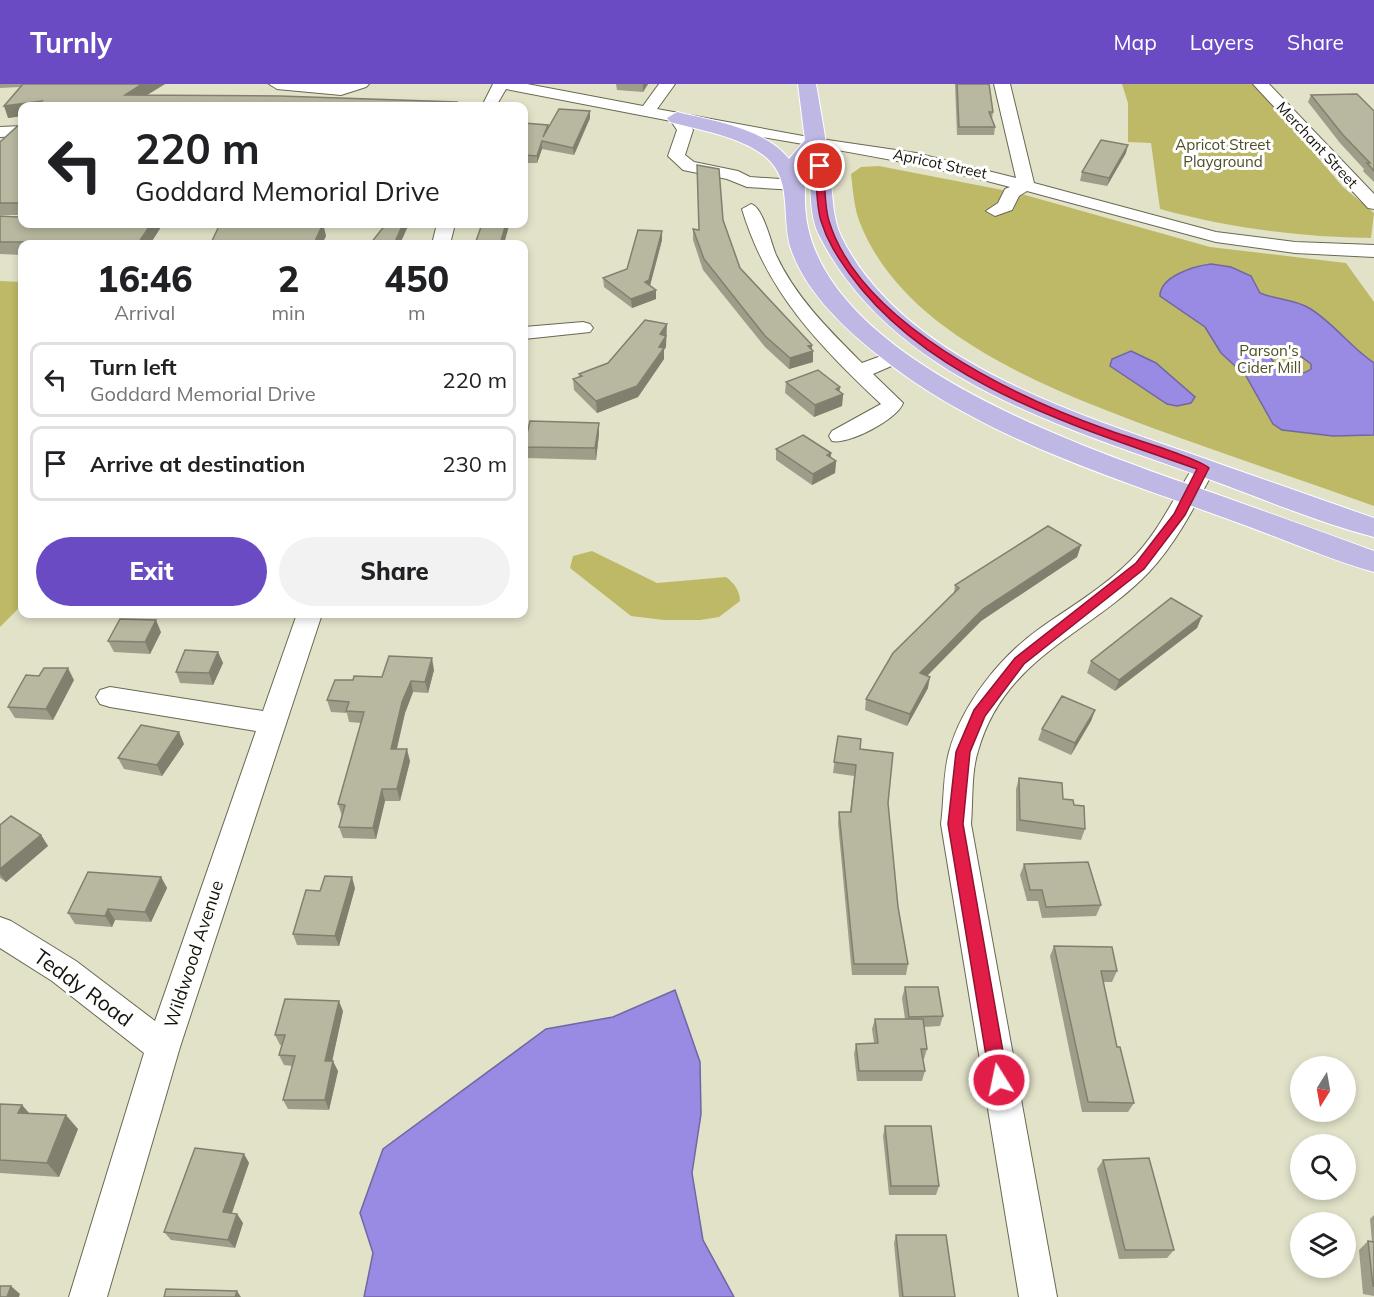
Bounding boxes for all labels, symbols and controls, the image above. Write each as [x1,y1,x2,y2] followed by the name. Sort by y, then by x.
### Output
[30,25,112,60] text: Turnly
[1114,29,1157,55] text: Map
[1190,29,1254,55] text: Layers
[1287,29,1344,55] text: Share
[1273,98,1362,192] street label: Merchant Street
[135,122,260,175] text: 220 m
[36,126,114,204] icon: left
[1175,135,1271,171] park label: Apricot Street Playground
[794,140,845,191] pin
[891,144,989,183] street label: Apricot Street
[803,149,836,182] icon: arrive
[135,174,440,208] text: Goddard Memorial Drive
[97,256,193,301] text: 16:46
[278,256,299,301] text: 2
[384,256,449,301] text: 450
[114,300,175,325] text: Arrival
[271,300,306,325] text: min
[408,300,426,325] text: m
[1237,341,1301,377] park label: Parson's Cider Mill
[90,353,177,381] text: Turn left
[39,363,72,396] icon: left
[442,366,507,394] text: 220 m
[90,381,316,406] text: Goddard Memorial Drive
[39,447,72,480] icon: arrive
[90,450,305,478] text: Arrive at destination
[442,450,507,478] text: 230 m
[36,537,267,606] button: Exit
[279,537,510,606] button: Share
[159,877,228,1030] street label: Wildwood Avenue
[29,943,138,1032] street label: Teddy Road
[967,1048,1031,1112] position arrow
[1290,1056,1356,1122] north arrow
[1290,1056,1356,1278] map controls
[1290,1134,1356,1200] button: search
[1290,1212,1356,1278] button: layers

